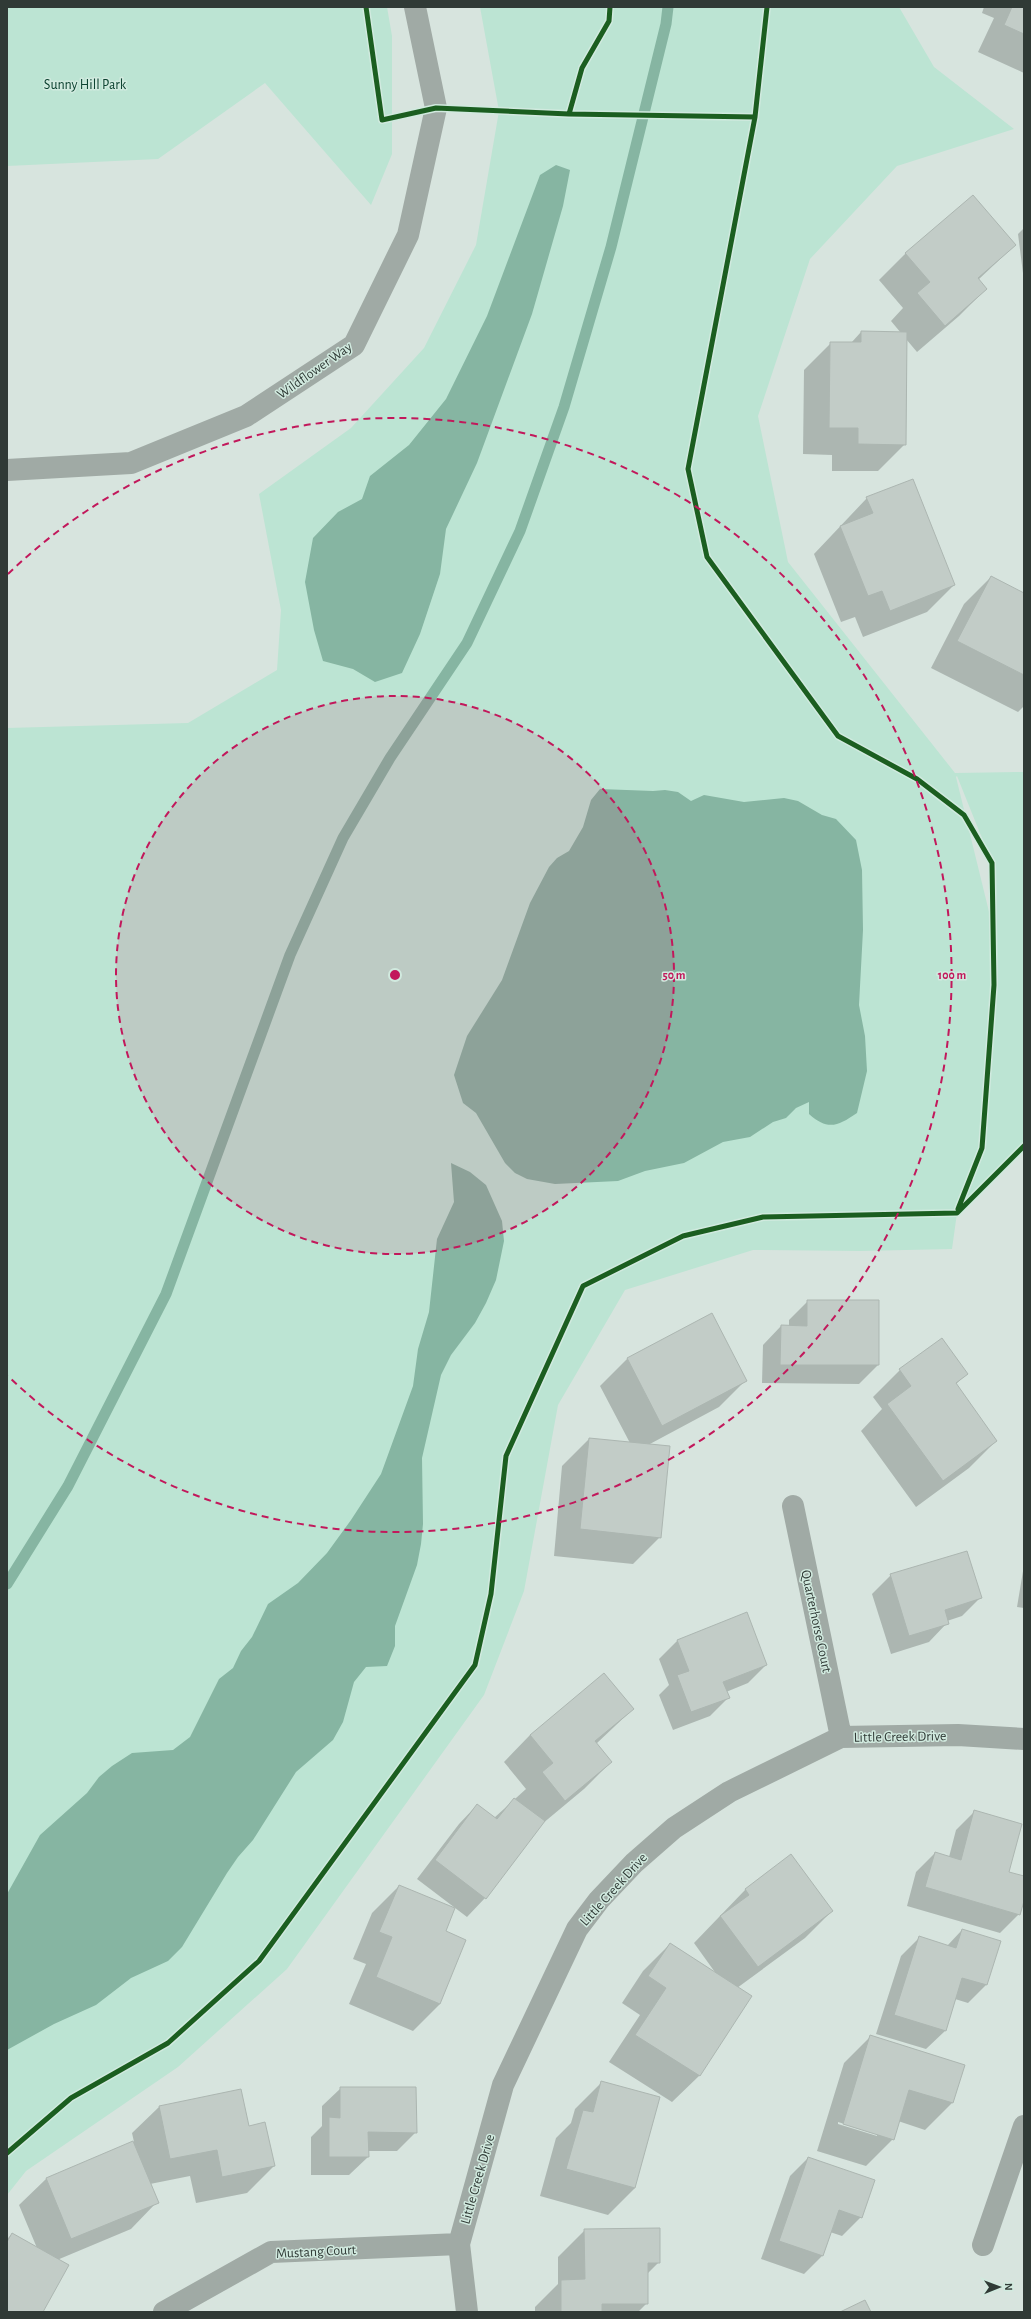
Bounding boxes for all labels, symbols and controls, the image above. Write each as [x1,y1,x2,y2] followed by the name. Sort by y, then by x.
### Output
[44,78,127,92] park label: Sunny Hill Park
[275,340,355,402] street label: Wildflower Way
[388,968,402,982] centre of rings
[663,969,686,981] text: 50 m
[938,969,966,981] text: 100 m
[798,1569,834,1674] street label: Quarterhorse Court
[854,1729,946,1745] street label: Little Creek Drive
[578,1851,650,1929] street label: Little Creek Drive
[458,2133,497,2226] street label: Little Creek Drive
[276,2243,357,2261] street label: Mustang Court
[979,2267,1019,2307] north arrow
[1003,2283,1014,2291] text: N

